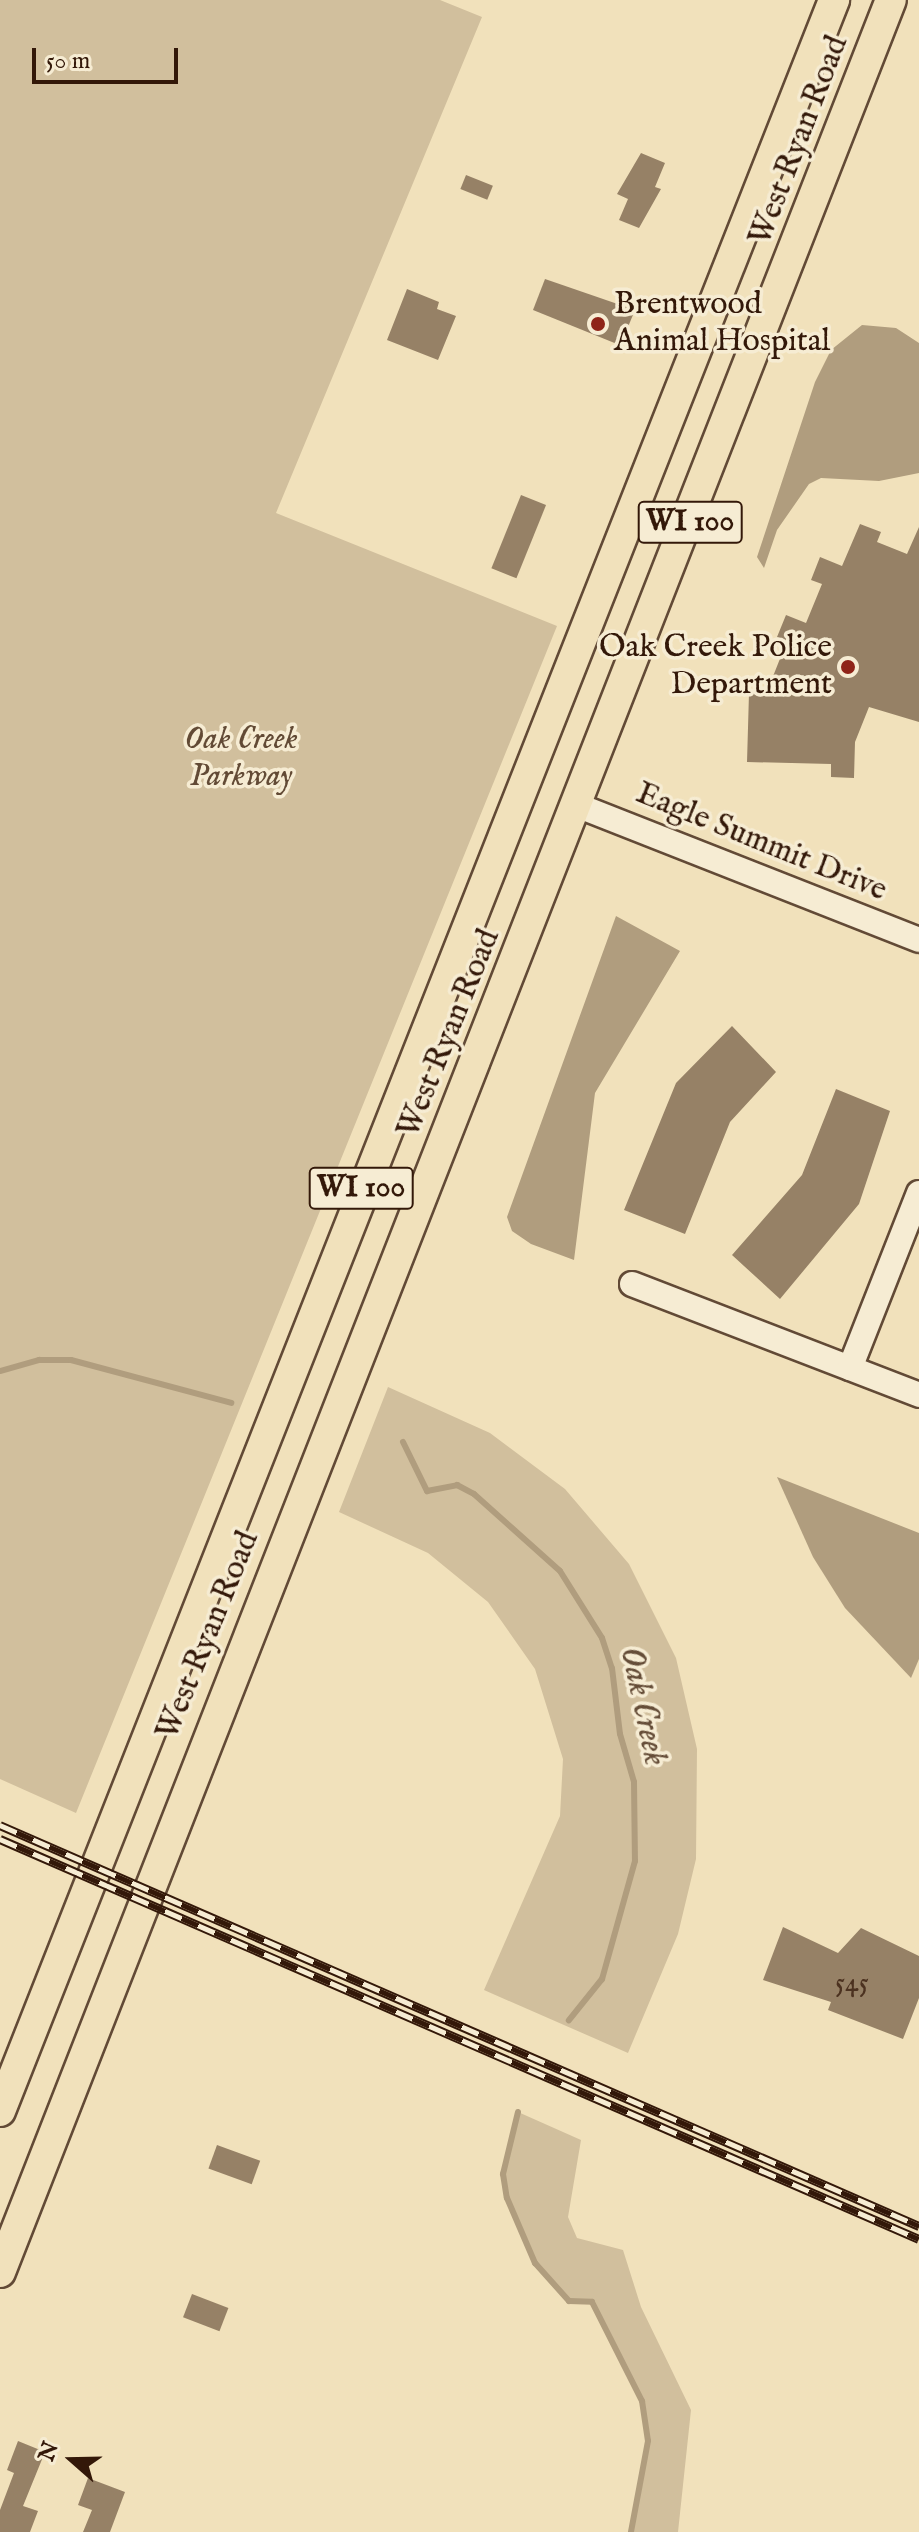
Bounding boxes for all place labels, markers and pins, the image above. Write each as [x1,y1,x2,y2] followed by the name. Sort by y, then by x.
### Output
[614,287,830,362] place label: Brentwood Animal Hospital
[589,315,607,333] marker: Brentwood Animal Hospital
[599,630,832,705] place label: Oak Creek Police Department
[839,658,857,676] marker: Oak Creek Police Department

